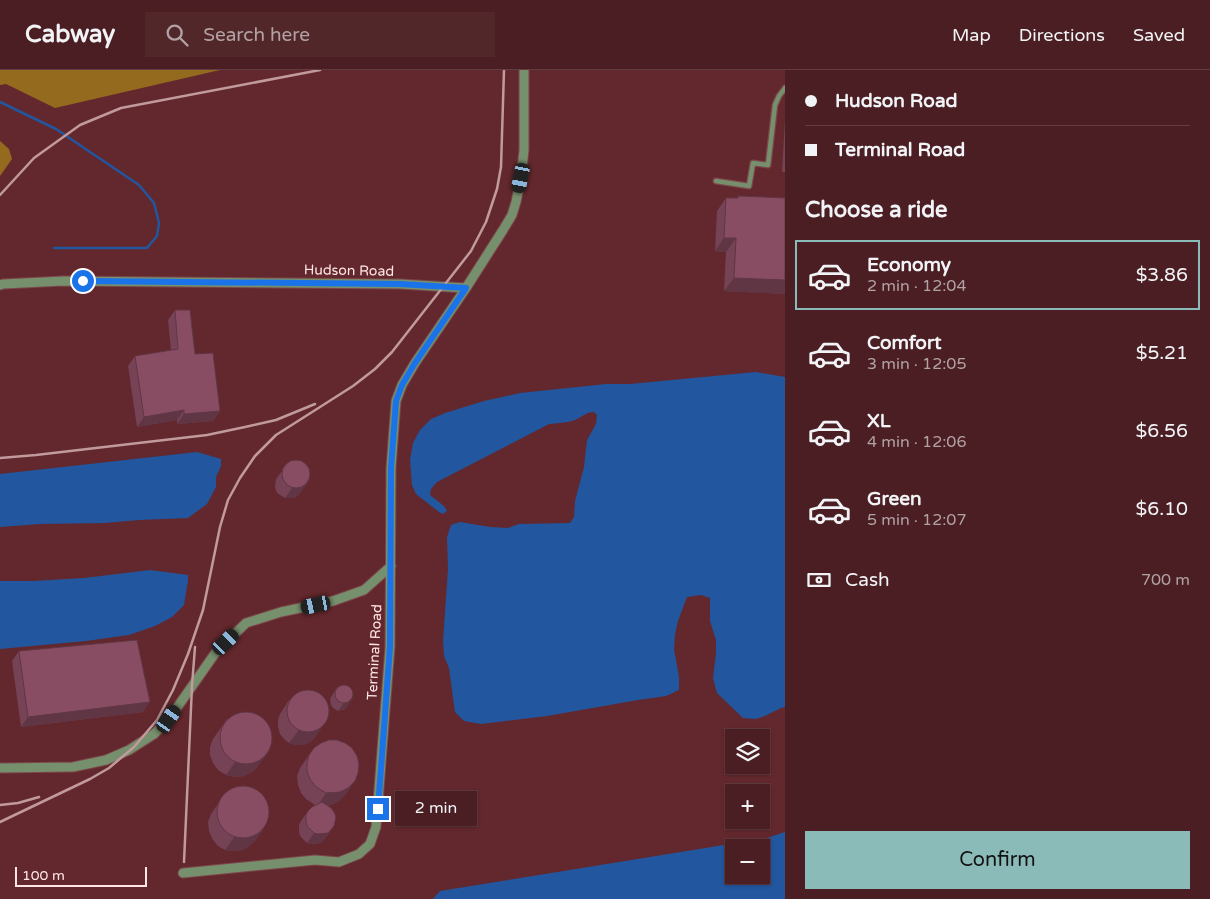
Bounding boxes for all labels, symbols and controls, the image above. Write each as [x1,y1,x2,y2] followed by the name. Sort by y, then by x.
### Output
[145,12,495,57] search box
[25,20,115,49] text: Cabway
[163,21,191,49] icon: search
[203,24,310,46] text: Search here
[952,24,991,46] text: Map
[1019,24,1105,46] text: Directions
[1133,24,1185,46] text: Saved
[835,90,958,112] text: Hudson Road
[835,139,965,161] text: Terminal Road
[510,162,531,194] car
[805,197,948,223] text: Choose a ride
[807,253,852,298] icon: car
[867,254,951,276] text: Economy
[304,261,394,280] street label: Hudson Road
[1136,264,1188,286] text: $3.86
[72,270,94,292] route start
[867,276,966,296] text: 2 min · 12:04
[807,331,852,376] icon: car
[867,332,941,354] text: Comfort
[1136,342,1188,364] text: $5.21
[867,354,966,374] text: 3 min · 12:05
[807,409,852,454] icon: car
[867,410,891,432] text: XL
[1136,420,1188,442] text: $6.56
[867,432,966,452] text: 4 min · 12:06
[807,487,852,532] icon: car
[867,488,921,510] text: Green
[1136,498,1188,520] text: $6.10
[867,510,966,530] text: 5 min · 12:07
[805,566,833,594] icon: cash
[845,569,890,591] text: Cash
[1141,570,1190,590] text: 700 m
[299,595,332,615] car
[363,604,385,700] street label: Terminal Road
[209,626,242,658] car
[154,702,183,736] car
[725,729,770,884] map controls
[725,729,770,774] button: layers
[725,784,770,829] button: +
[396,792,478,826] callout: 2 min
[367,798,389,820] route end
[415,798,457,818] text: 2 min
[805,831,1190,889] button: Confirm
[725,839,770,884] button: −
[15,864,148,887] scale bar
[22,867,65,884] text: 100 m

